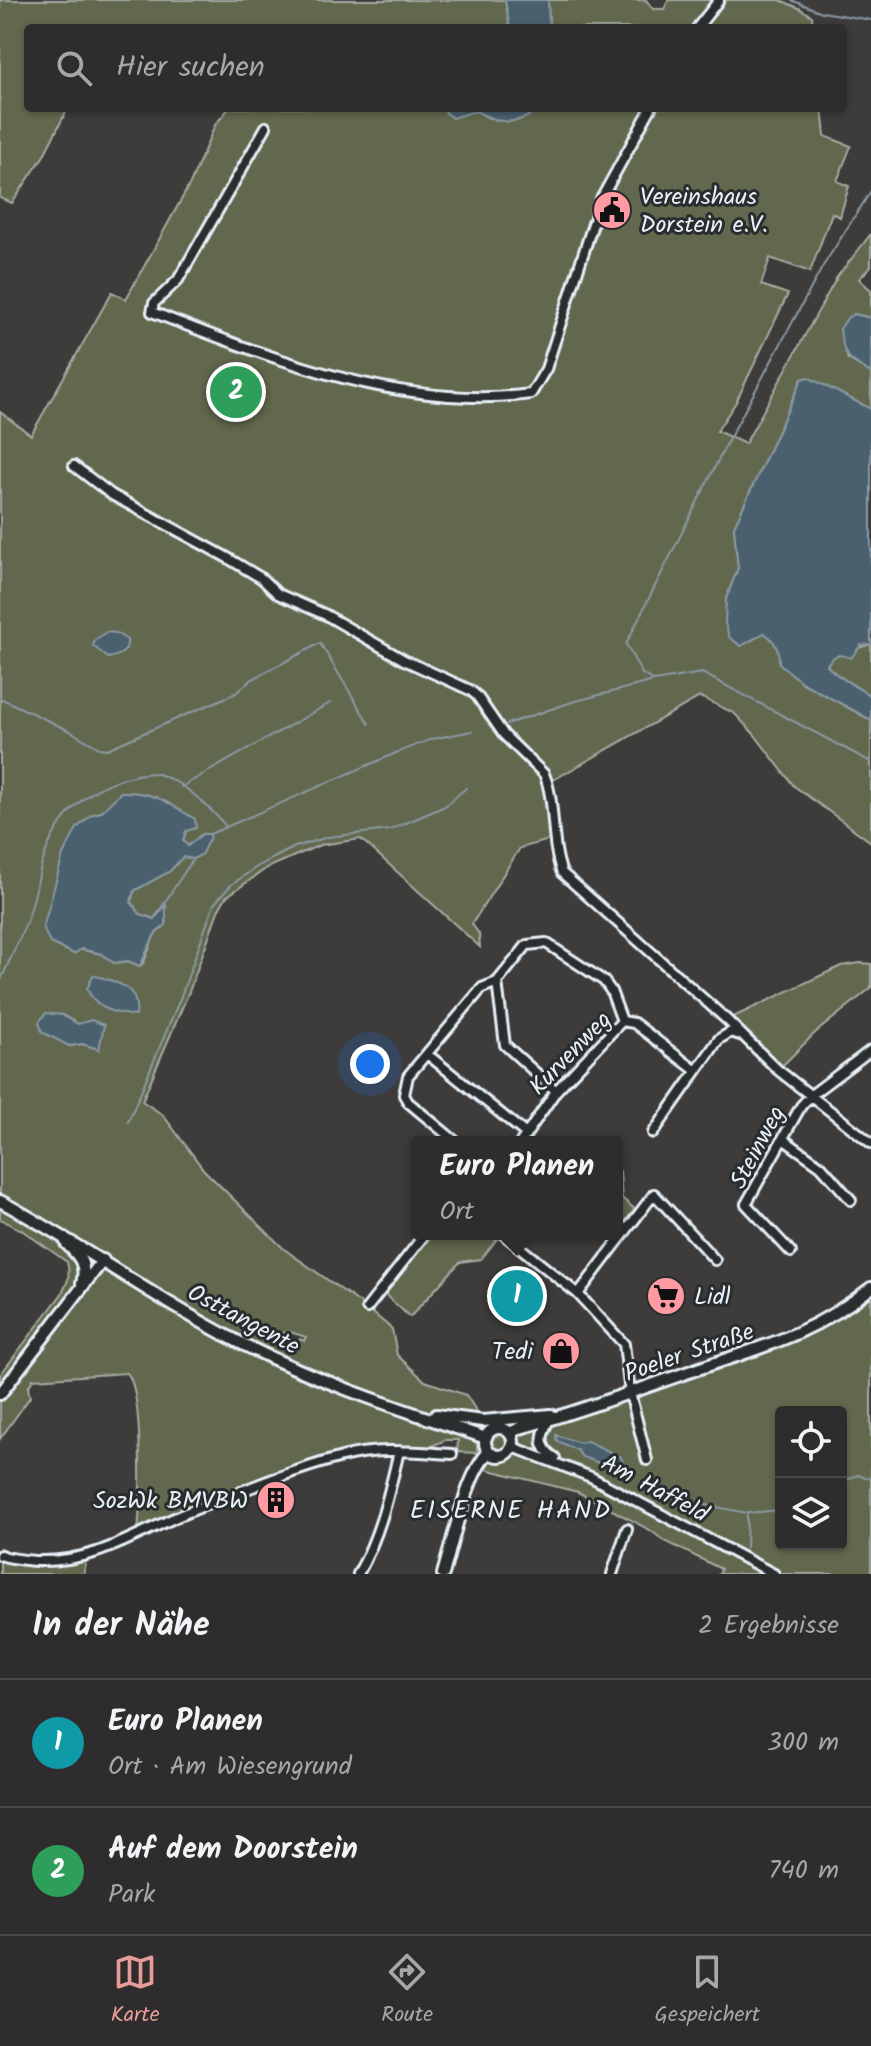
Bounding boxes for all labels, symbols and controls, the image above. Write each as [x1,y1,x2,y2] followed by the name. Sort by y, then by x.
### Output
[24,24,847,112] search box
[116,44,265,92] text: Hier suchen
[52,46,96,90] icon: search
[640,178,768,245] place label: Vereinshaus Dorstein e.V.
[591,189,633,231] public building icon: Vereinshaus Dorstein e.V.
[210,362,262,422] pin: 2
[520,1002,622,1106] street label: Kurvenweg
[350,1044,390,1084] your location
[720,1099,797,1196] street label: Steinweg
[411,1136,623,1240] popup
[440,1143,594,1191] text: Euro Planen
[440,1191,474,1233] text: Ort
[491,1266,543,1326] pin: 1
[180,1274,307,1366] street label: Osttangente
[645,1275,687,1317] supermarket icon: Lidl
[694,1278,731,1317] place label: Lidl
[619,1313,760,1394] street label: Poeler Straße
[540,1330,582,1372] shop icon: Tedi
[492,1333,534,1372] place label: Tedi
[775,1406,847,1550] map controls
[775,1406,847,1478] button: locate
[593,1445,716,1535] street label: Am Haffeld
[775,1478,847,1550] button: layers
[255,1479,297,1521] building icon: SozWk BMVBW
[93,1482,248,1521] place label: SozWk BMVBW
[410,1490,612,1532] district label: EISERNE HAND
[32,1599,210,1653] text: In der Nähe
[698,1605,839,1647] text: 2 Ergebnisse
[108,1698,263,1746] text: Euro Planen
[54,1722,62,1764] text: 1
[767,1722,839,1764] text: 300 m
[108,1746,352,1788] text: Ort · Am Wiesengrund
[108,1826,358,1874] text: Auf dem Doorstein
[50,1850,66,1892] text: 2
[769,1850,839,1892] text: 740 m
[108,1874,155,1916] text: Park
[111,1950,160,2033] tab: Karte
[381,1950,433,2033] tab: Route
[655,1950,760,2033] tab: Gespeichert

